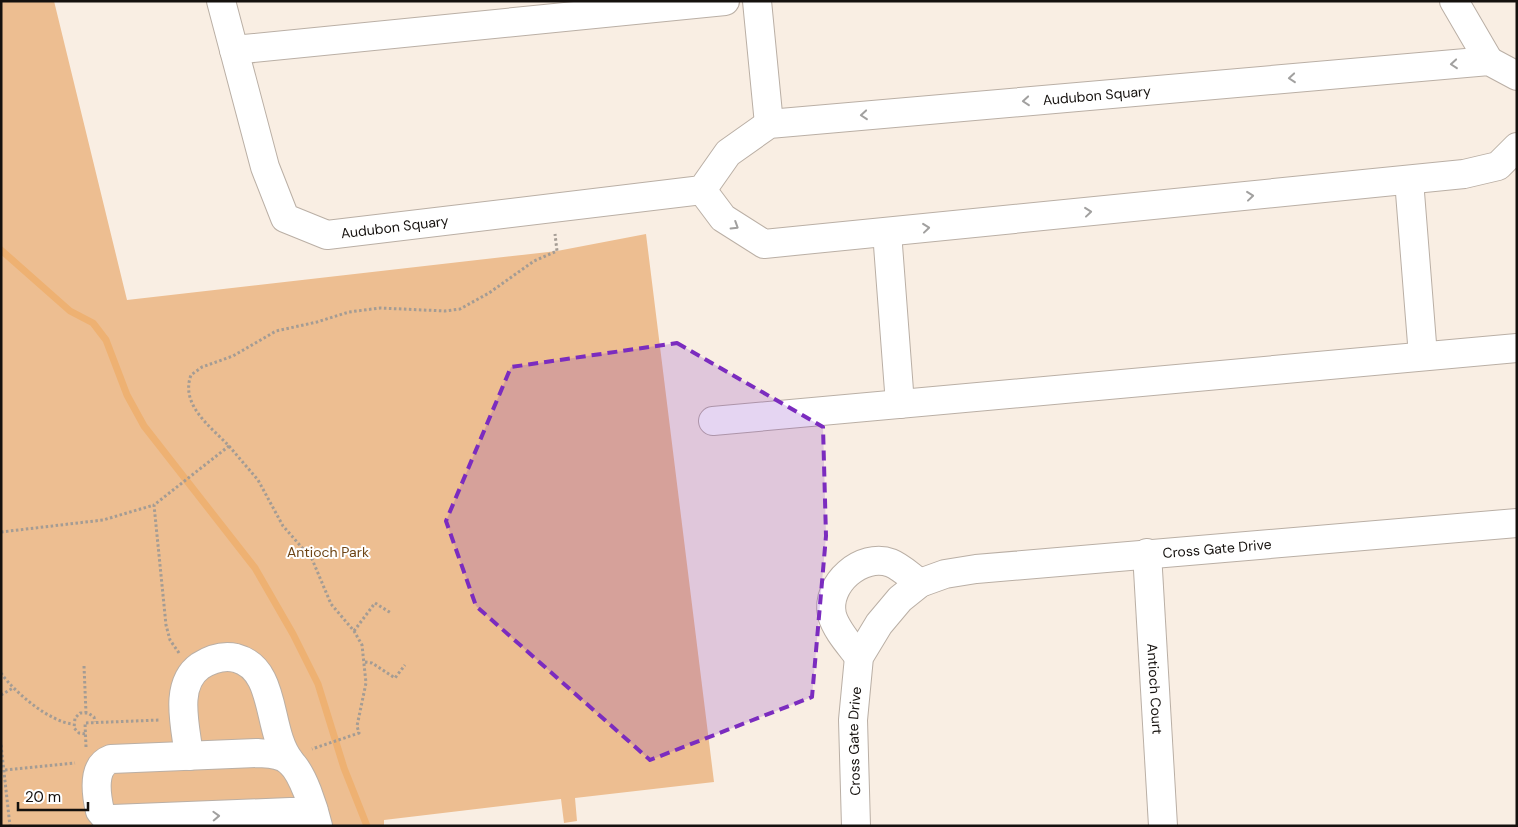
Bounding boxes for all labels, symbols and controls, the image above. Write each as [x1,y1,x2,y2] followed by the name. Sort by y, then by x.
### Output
[1450,58,1458,69] one-way arrow
[1288,72,1296,83] one-way arrow
[1042,82,1152,109] street label: Audubon Squary
[1022,96,1030,107] one-way arrow
[860,110,868,121] one-way arrow
[1246,191,1254,202] one-way arrow
[1084,207,1092,218] one-way arrow
[340,211,450,242] street label: Audubon Squary
[729,219,738,229] one-way arrow
[923,223,931,234] one-way arrow
[1162,535,1272,562] street label: Cross Gate Drive
[287,543,369,561] park label: Antioch Park
[1143,643,1167,735] street label: Antioch Court
[844,686,865,796] street label: Cross Gate Drive
[18,780,88,812] scale bar
[25,787,61,807] text: 20 m
[212,811,220,821] one-way arrow

